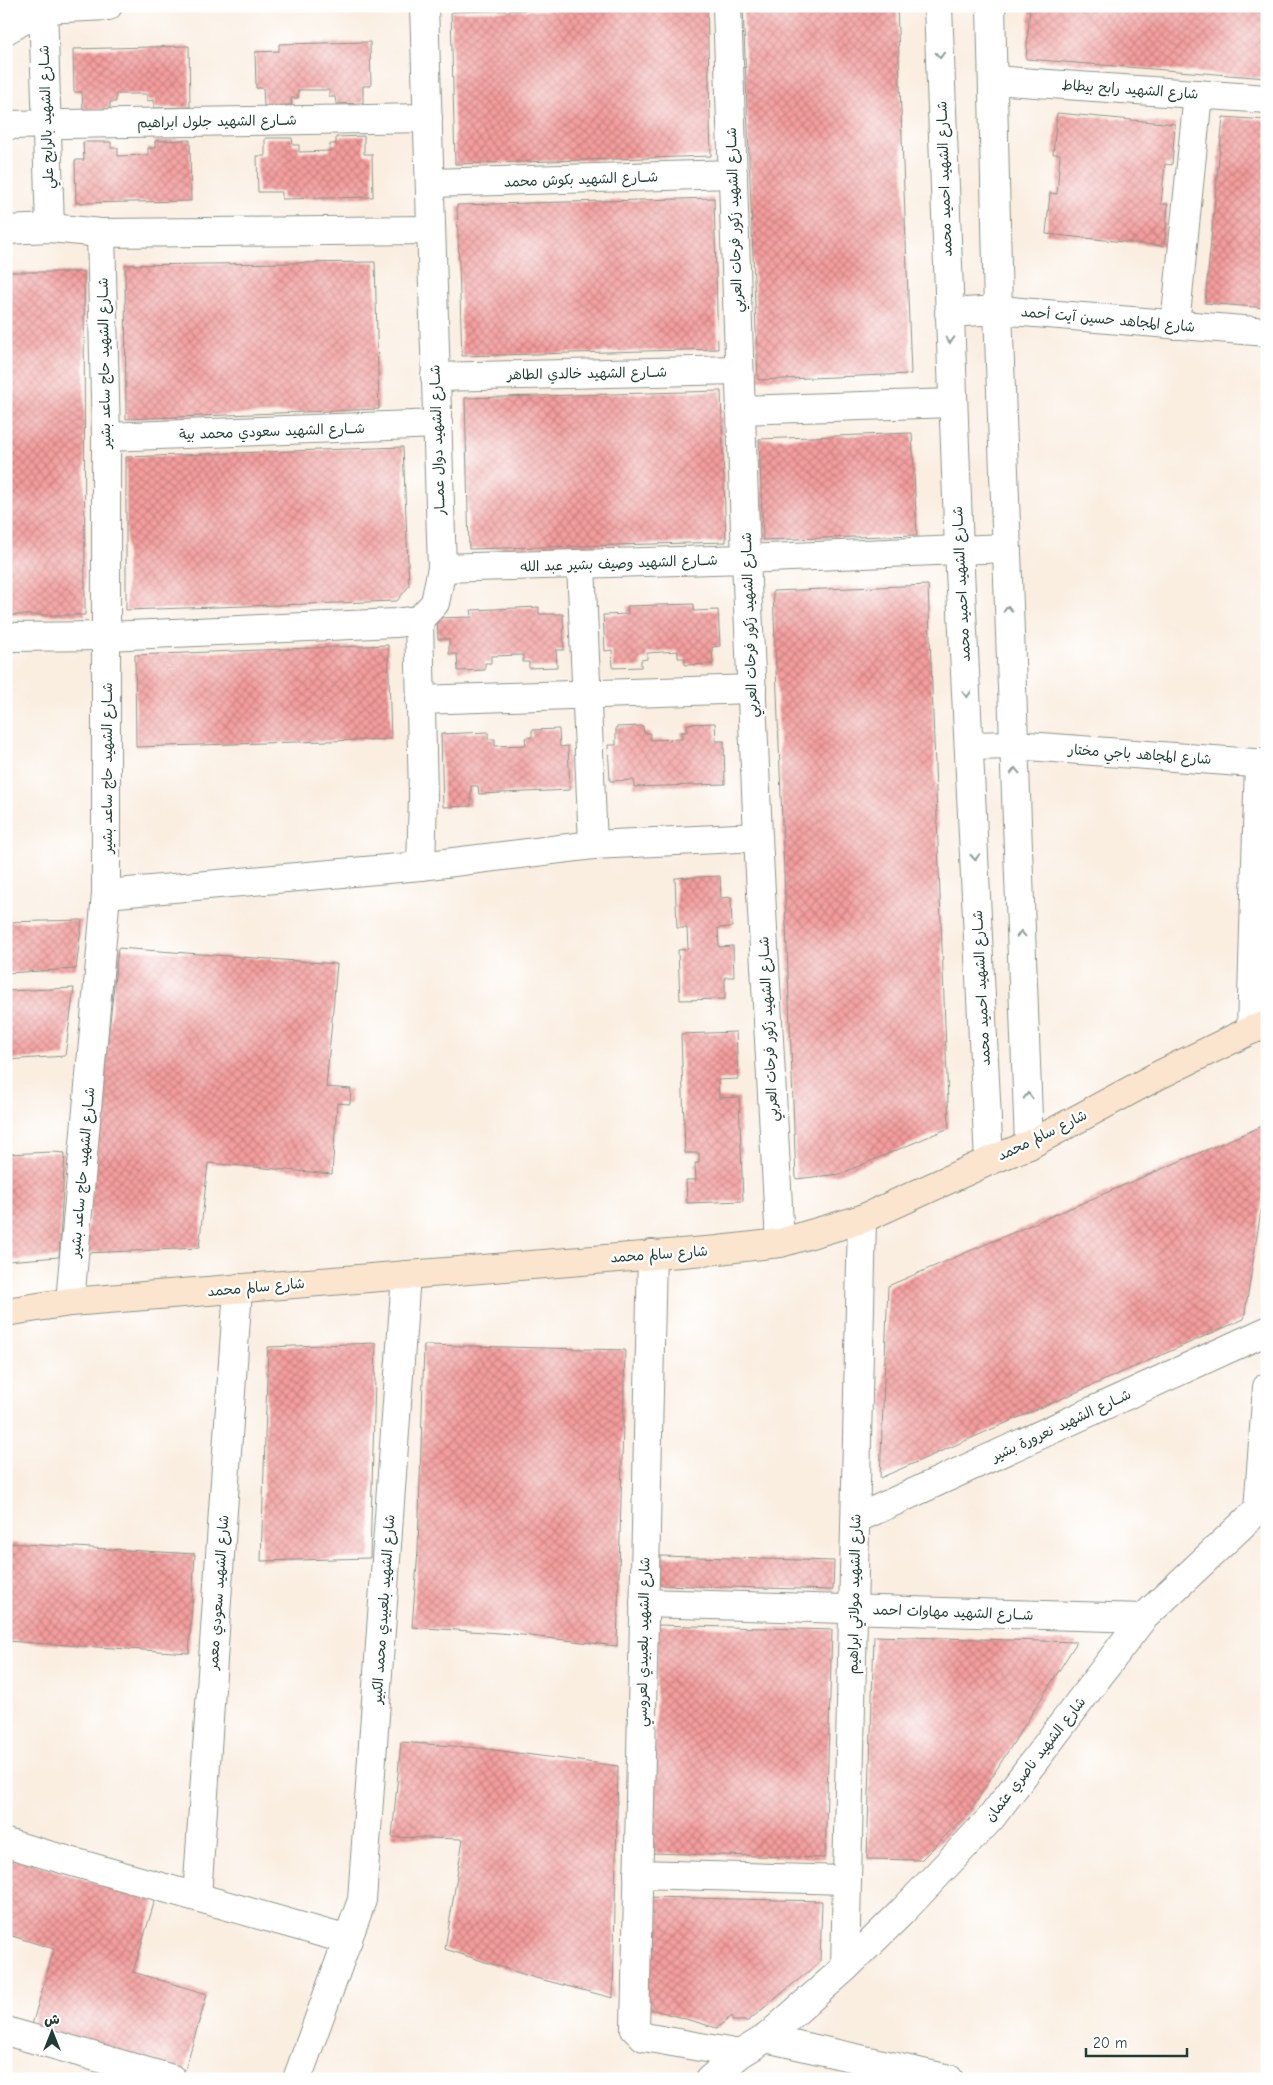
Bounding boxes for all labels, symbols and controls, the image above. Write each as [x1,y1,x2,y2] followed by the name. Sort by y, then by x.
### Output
[35,45,62,189] street label: شــارع الشهيد بالرابح علي
[935,52,945,59] one-way arrow
[1061,76,1199,104] street label: شارع الشهيد رابح بيطاط
[933,101,957,257] street label: شــارع الشهيد احميد محمد
[137,112,297,133] street label: شــارع الشهيد جلول ابراهيم
[723,127,750,313] street label: شــارع الشهيد زكور فرحات العربي
[504,168,658,192] street label: شــارع الشهيد بكوش محمد
[95,277,116,450] street label: شــارع الشهيد حاج ساعد بشير
[1020,303,1196,337] street label: شارع المجاهد حسين آيت أحمد
[945,336,956,344] one-way arrow
[426,364,450,517] street label: شــارع الشهيد دوال عمـــار
[506,364,667,385] street label: شــارع الشهيد خالدي الطاهر
[179,420,365,445] street label: شــارع الشهيد سعودي محمد بية
[949,506,975,662] street label: شــارع الشهيد احميد محمد
[738,532,765,718] street label: شــارع الشهيد زكور فرحات العربي
[520,552,718,576] street label: شــارع الشهيد وصيف بشير عبد الله
[1003,605,1014,613] one-way arrow
[99,682,117,855] street label: شــارع الشهيد حاج ساعد بشير
[961,691,972,699] one-way arrow
[1067,741,1212,772] street label: شارع المجاهد باجي مختار
[1009,767,1020,775] one-way arrow
[969,853,980,861] one-way arrow
[969,910,995,1066] street label: شــارع الشهيد احميد محمد
[1016,929,1027,937] one-way arrow
[755,936,786,1122] street label: شــارع الشهيد زكور فرحات العربي
[66,1086,99,1259] street label: شــارع الشهيد حاج ساعد بشير
[1022,1092,1033,1100] one-way arrow
[995,1106,1091,1166] street label: شارع سالم محمد
[610,1243,708,1268] street label: شارع سالم محمد
[207,1275,306,1302] street label: شارع سالم محمد
[988,1386,1134,1467] street label: شــارع الشهيد نعرورة بشير
[205,1514,234,1671] street label: شارع الشهيد سعودي معمر
[368,1514,401,1705] street label: شارع الشهيد بلعبيدي محمد الكبير
[845,1514,868,1674] street label: شارع الشهيد مولاتي ابراهيم
[634,1557,657,1727] street label: شارع الشهيد بلعبيدي لعروسي
[872,1601,1034,1625] street label: شــارع الشهيد مهاوات احمد
[981,1694,1091,1826] street label: شارع الشهيد ناصري عثمان
[28,2008,78,2058] north arrow
[44,2011,60,2028] text: ش
[1086,2025,1187,2057] scale bar
[1093,2034,1127,2052] text: 20 m

